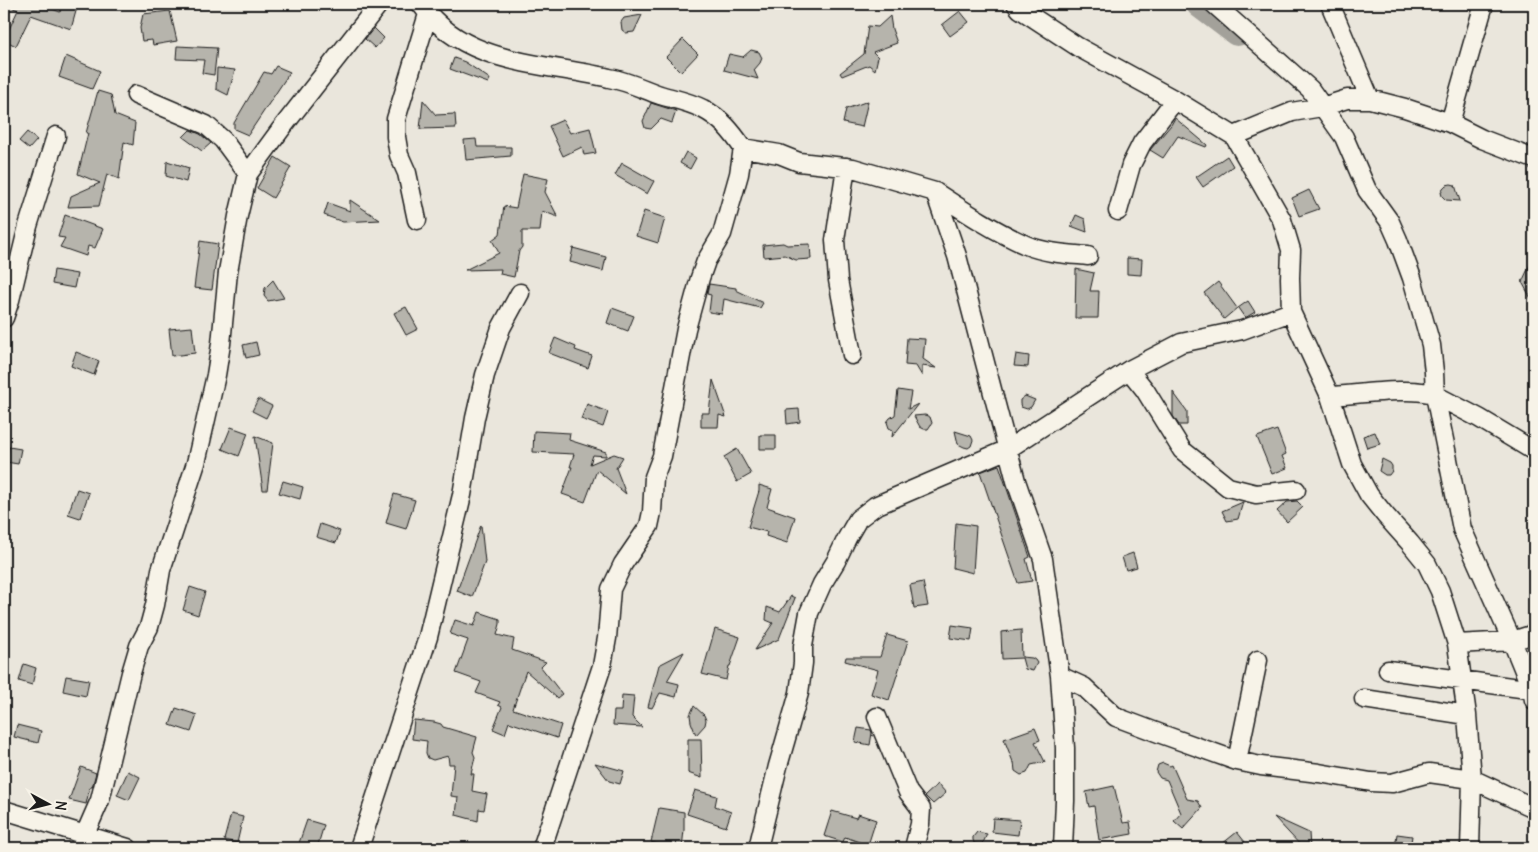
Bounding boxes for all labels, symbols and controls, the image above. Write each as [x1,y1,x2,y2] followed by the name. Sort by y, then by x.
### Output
[22,780,72,830] north arrow
[51,800,70,811] text: N

